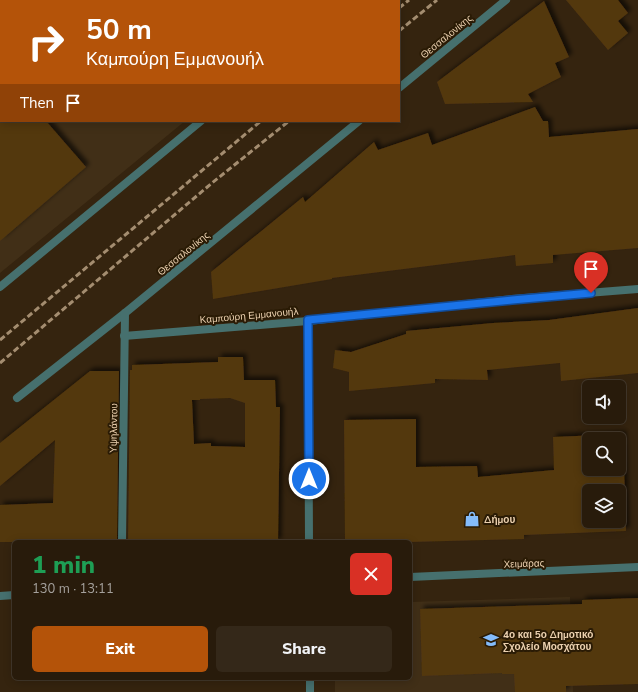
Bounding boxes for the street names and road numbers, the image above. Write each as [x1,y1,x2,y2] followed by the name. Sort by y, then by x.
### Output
[418,11,476,62] street label: Θεσσαλονίκης
[155,228,213,279] street label: Θεσσαλονίκης
[199,305,299,327] street label: Καμπούρη Εμμανουήλ
[107,403,121,453] street label: Υψηλάντου
[503,556,545,572] street label: Χειμάρας

